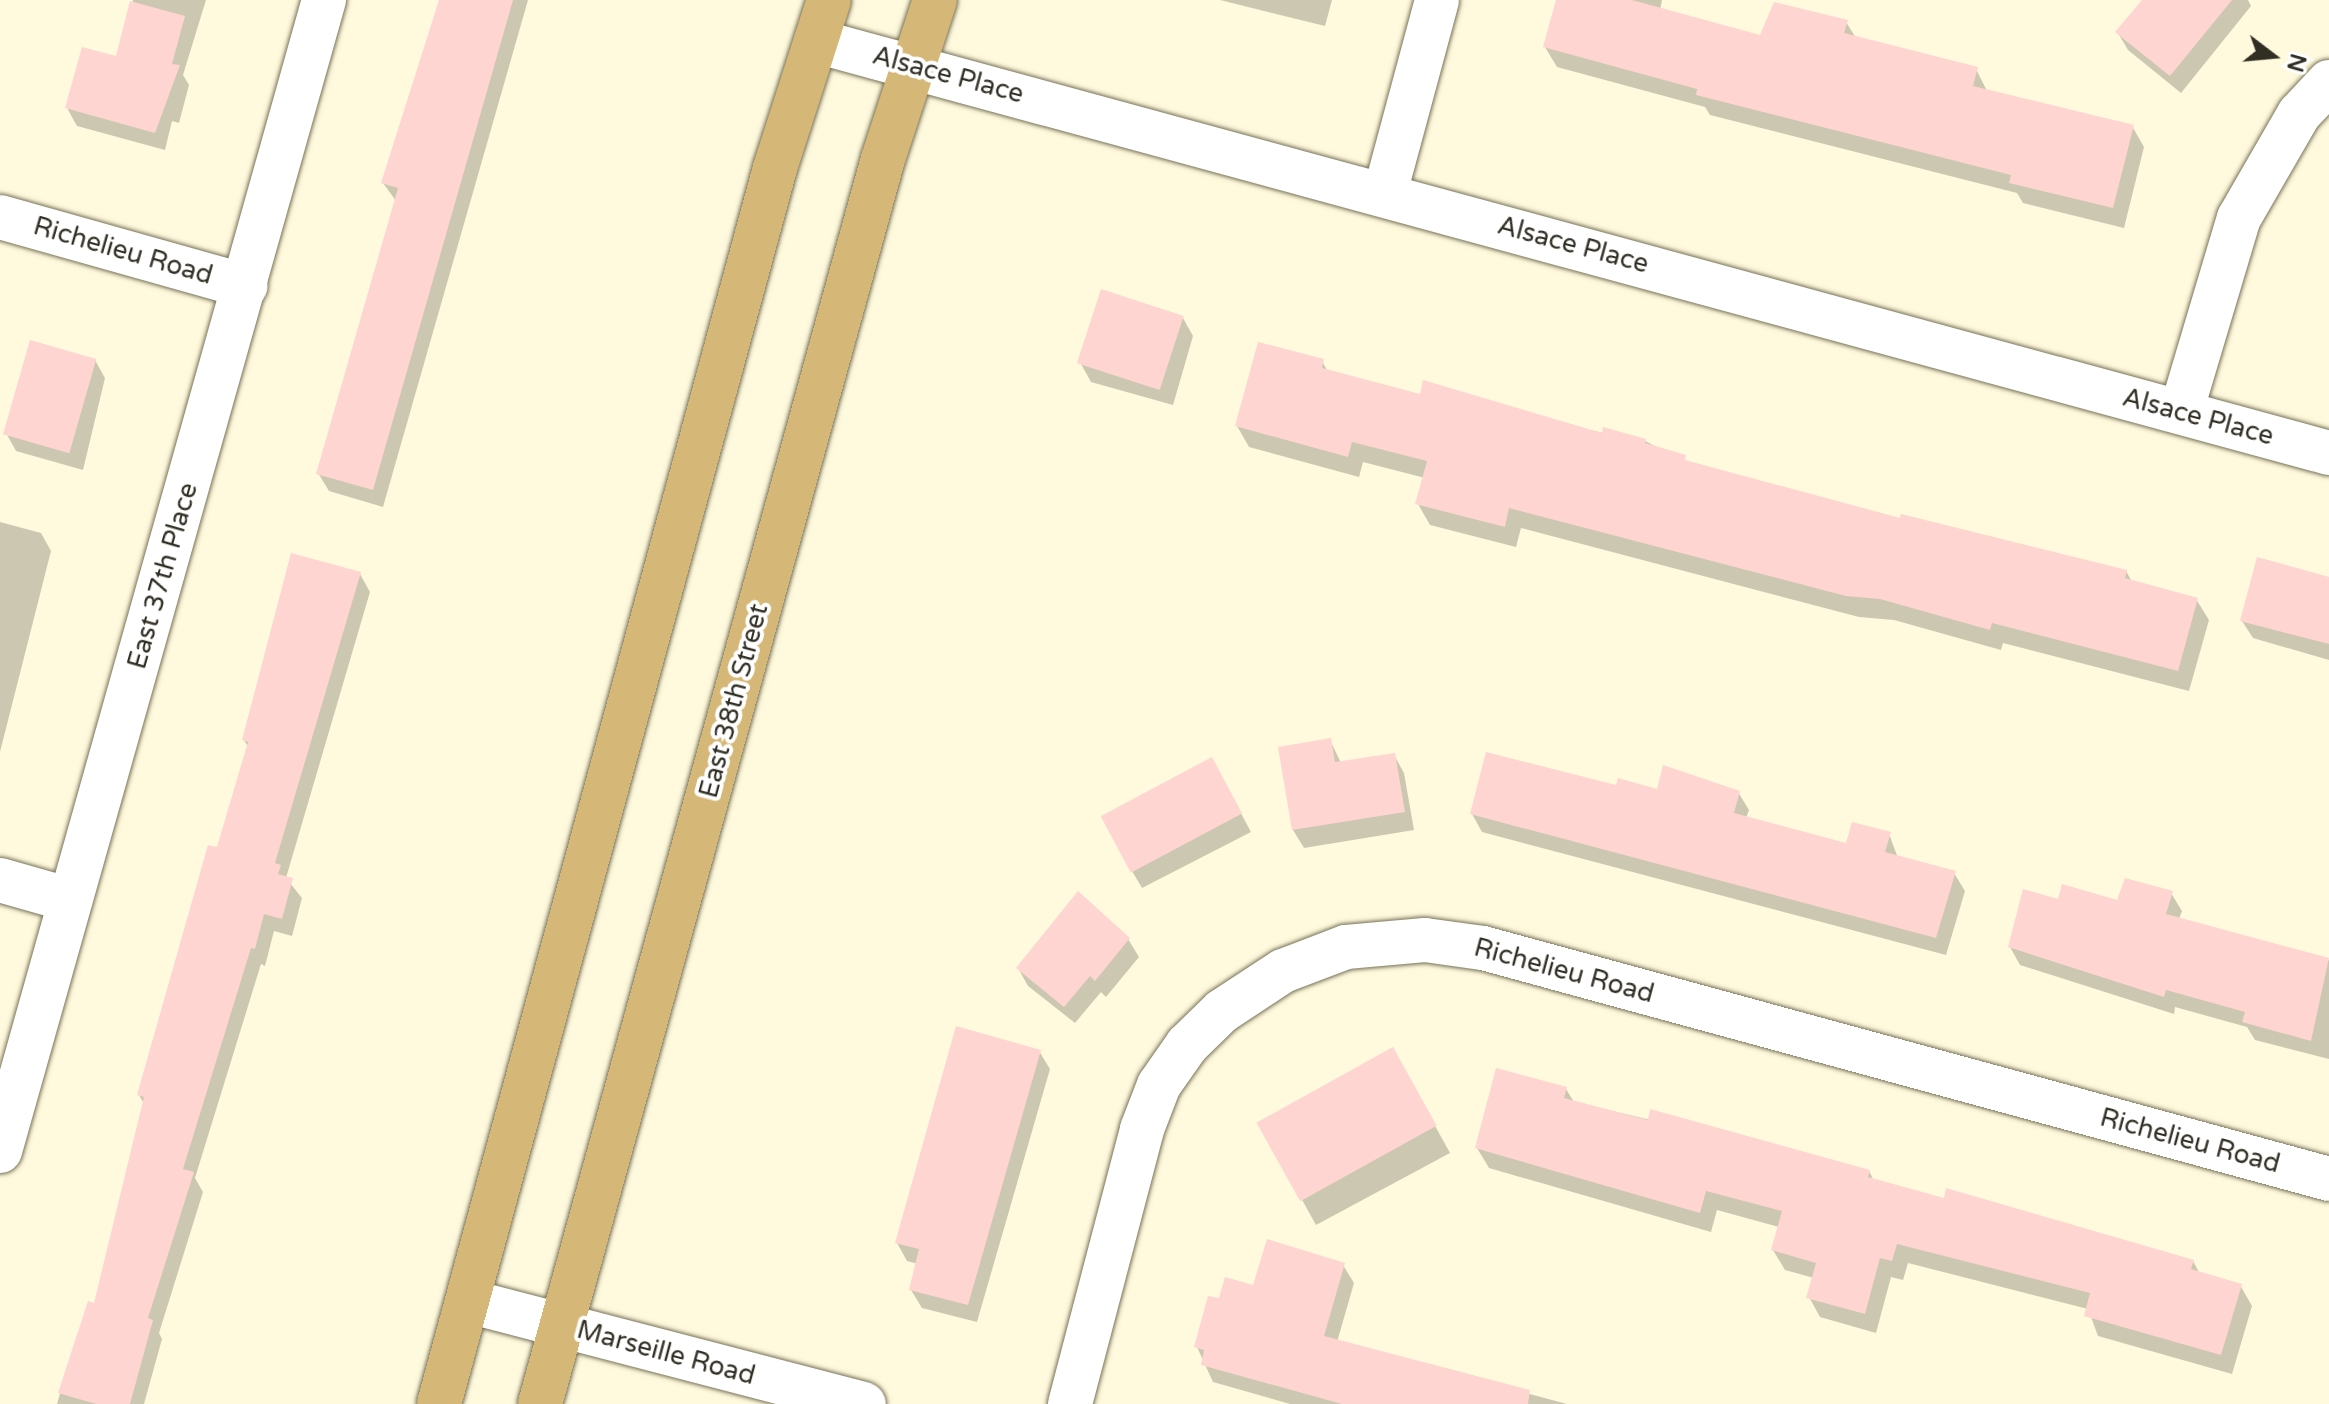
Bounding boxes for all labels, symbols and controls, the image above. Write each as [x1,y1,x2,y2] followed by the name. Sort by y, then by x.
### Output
[2233,16,2313,96] north arrow
[869,40,1027,110] street label: Alsace Place
[2281,51,2311,75] text: N
[1494,210,1652,280] street label: Alsace Place
[30,211,216,291] street label: Richelieu Road
[2119,382,2277,452] street label: Alsace Place
[122,479,204,673] street label: East 37th Place
[693,601,775,801] street label: East 38th Street
[1471,932,1657,1010] street label: Richelieu Road
[2097,1102,2283,1180] street label: Richelieu Road
[574,1314,758,1392] street label: Marseille Road

